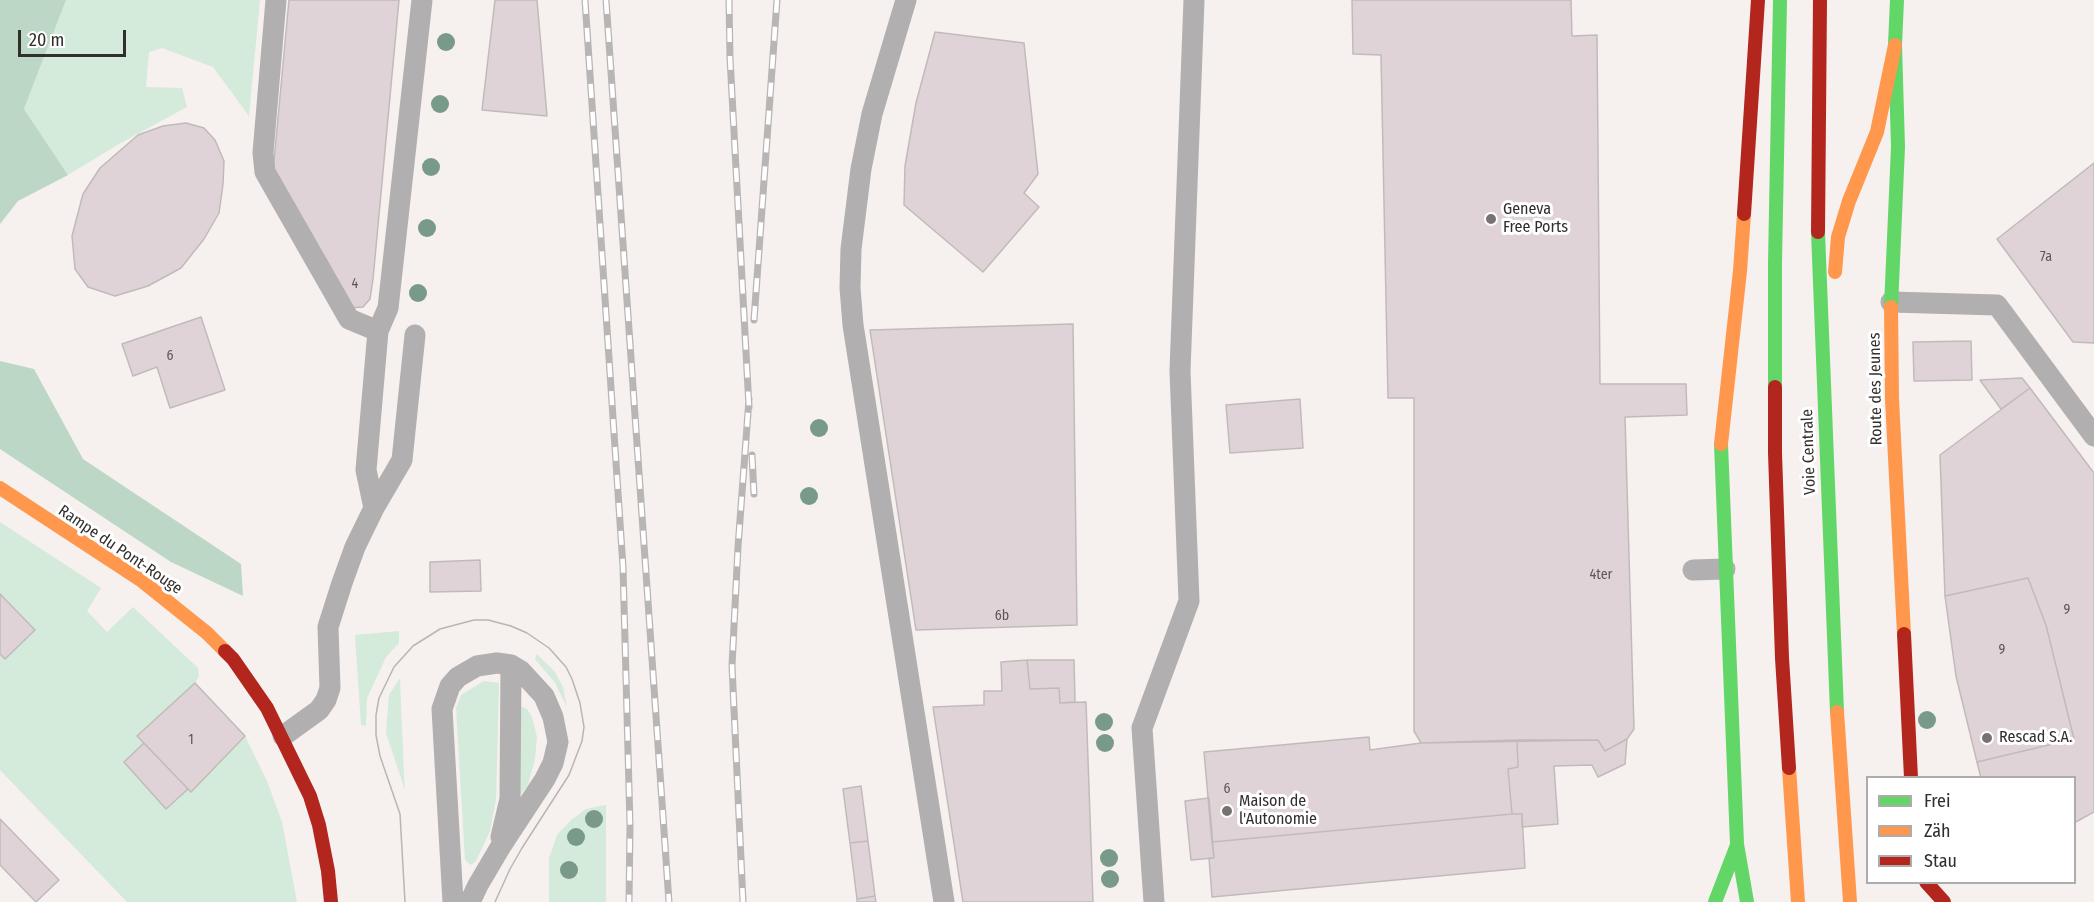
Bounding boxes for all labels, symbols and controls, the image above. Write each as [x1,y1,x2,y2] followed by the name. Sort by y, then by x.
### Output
[21,18,129,56] scale bar
[29,29,64,51] text: 20 m
[1503,200,1568,238] place label: Geneva Free Ports
[1484,212,1498,226] marker: Geneva Free Ports
[2040,249,2052,265] house number: 7a
[352,276,358,292] house number: 4
[1865,332,1887,446] street label: Route des Jeunes
[167,348,173,364] house number: 6
[1798,409,1820,495] street label: Voie Centrale
[54,501,186,599] street label: Rampe du Pont-Rouge
[1590,567,1612,583] house number: 4ter
[2064,602,2070,618] house number: 9
[995,608,1009,624] house number: 6b
[1999,642,2005,658] house number: 9
[1999,728,2072,748] place label: Rescad S.A.
[1980,731,1994,745] marker: Rescad S.A.
[188,732,194,748] house number: 1
[1866,776,2076,884] legend
[1224,781,1230,797] house number: 6
[1924,790,1950,812] text: Frei
[1239,792,1317,830] place label: Maison de l'Autonomie
[1220,804,1234,818] marker: Maison de l'Autonomie
[1924,820,1951,842] text: Zäh
[1924,850,1957,872] text: Stau

